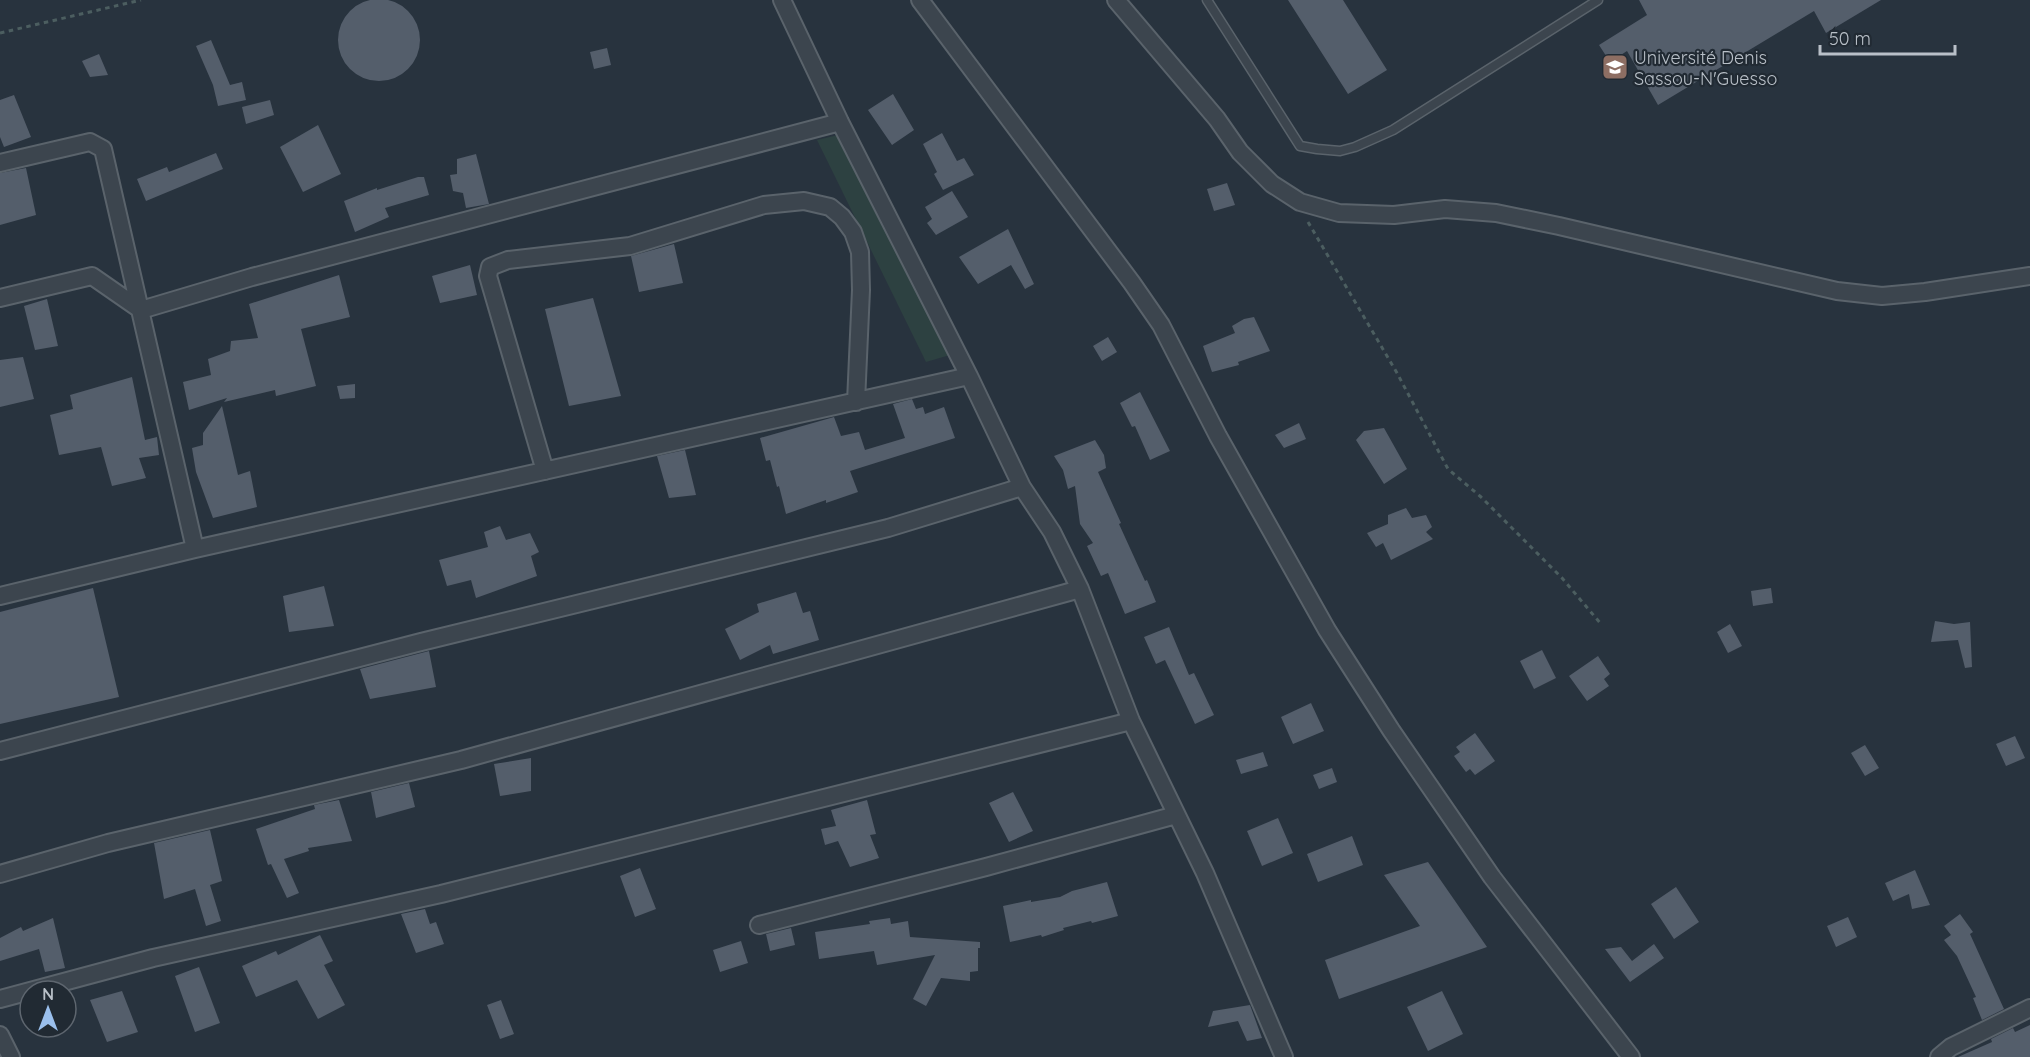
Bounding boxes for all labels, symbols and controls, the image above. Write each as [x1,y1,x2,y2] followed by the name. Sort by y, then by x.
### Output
[1820,18,1955,56] scale bar
[1829,27,1871,50] text: 50 m
[1634,46,1777,90] place label: Université Denis Sassou-N'Guesso
[1600,52,1630,82] school or university icon: Université Denis Sassou-N'Guesso
[18,979,78,1039] north arrow
[42,984,54,1004] text: N

